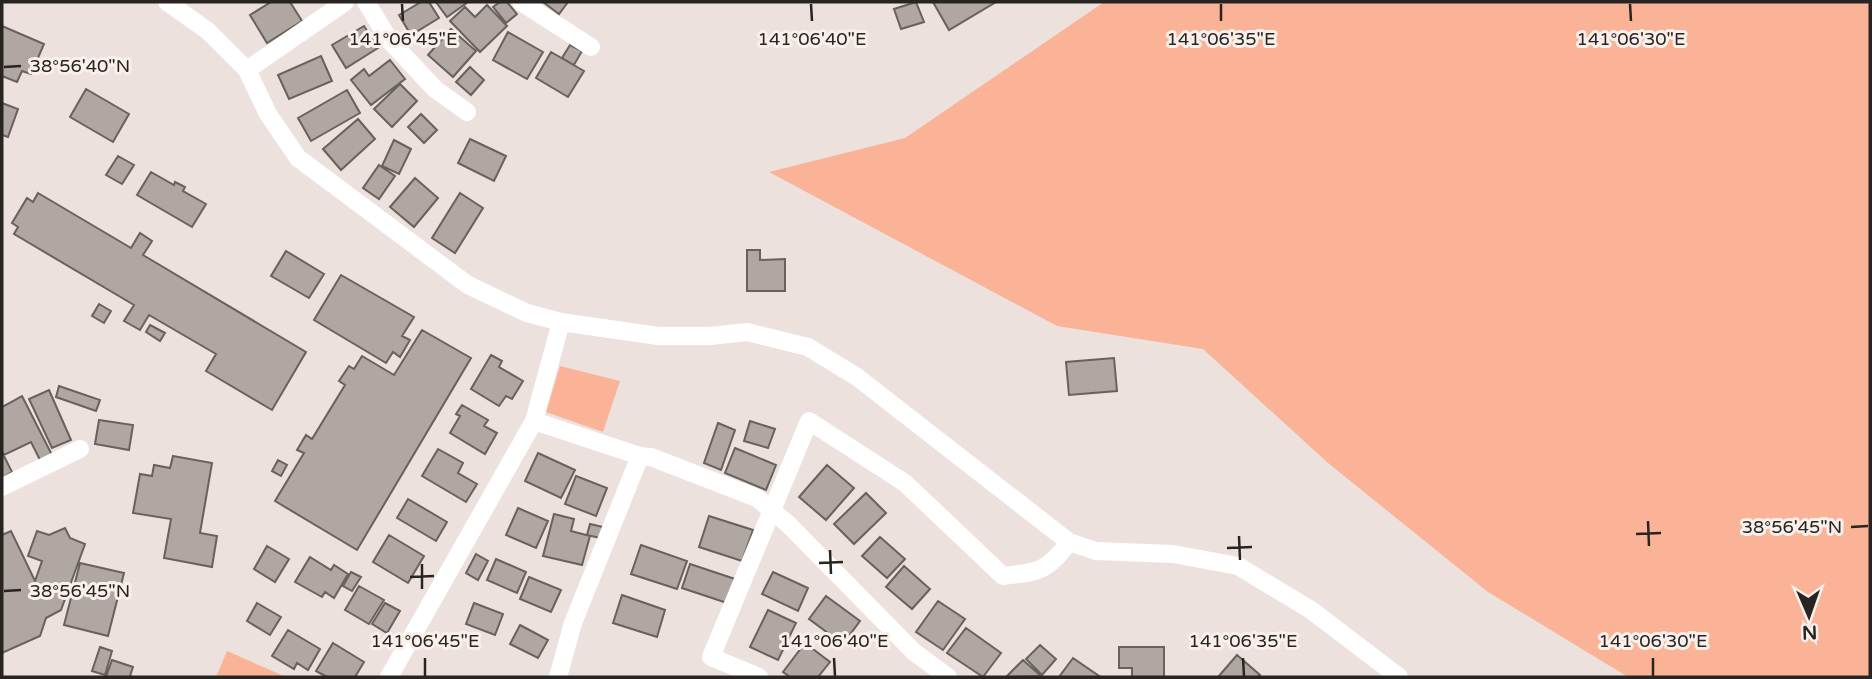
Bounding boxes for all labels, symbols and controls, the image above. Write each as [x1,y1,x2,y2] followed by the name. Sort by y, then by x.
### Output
[349,28,457,50] text: 141°06'45"E
[758,28,866,50] text: 141°06'40"E
[1167,28,1275,50] text: 141°06'35"E
[1577,28,1685,50] text: 141°06'30"E
[30,55,130,77] text: 38°56'40"N
[1742,516,1842,538] text: 38°56'45"N
[30,580,130,602] text: 38°56'45"N
[1774,581,1844,651] north arrow
[1802,621,1818,643] text: N
[371,630,479,652] text: 141°06'45"E
[780,630,888,652] text: 141°06'40"E
[1189,630,1297,652] text: 141°06'35"E
[1599,630,1707,652] text: 141°06'30"E

